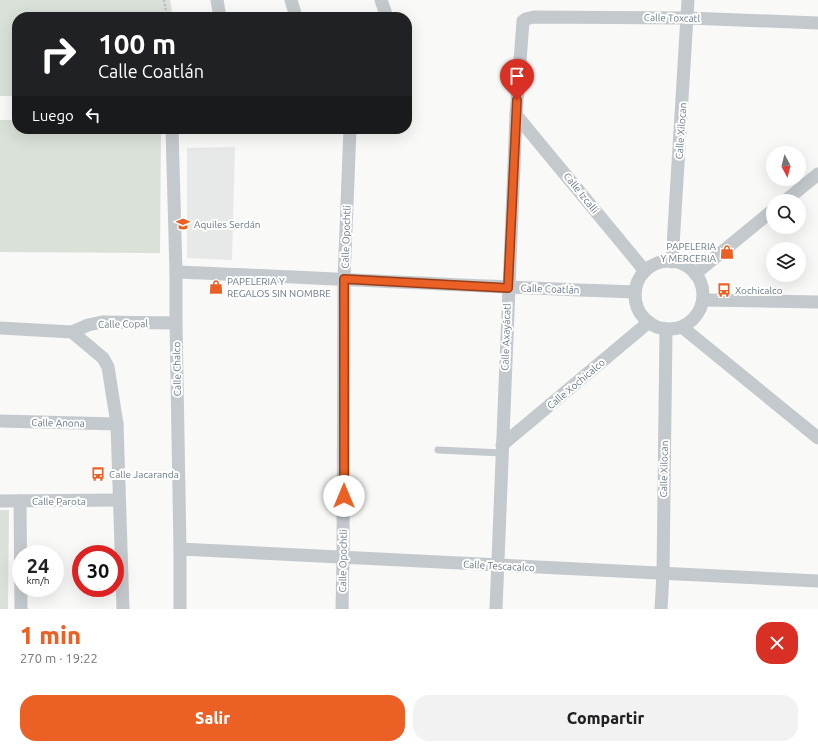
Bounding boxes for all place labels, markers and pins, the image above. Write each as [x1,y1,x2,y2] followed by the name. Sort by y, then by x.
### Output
[500,59,534,100] pin
[175,216,191,232] school or university icon: Aquiles Serdán
[194,219,261,230] place label: Aquiles Serdán
[660,241,716,264] place label: PAPELERIA Y MERCERIA
[719,244,735,260] shop icon: PAPELERIA Y MERCERIA
[227,276,331,299] place label: PAPELERIA Y REGALOS SIN NOMBRE
[208,279,224,295] shop icon: PAPELERIA Y REGALOS SIN NOMBRE
[716,282,732,298] bus stop icon: Xochicalco
[735,285,783,296] place label: Xochicalco
[90,466,106,482] bus stop icon: Calle Jacaranda
[109,469,179,480] place label: Calle Jacaranda

